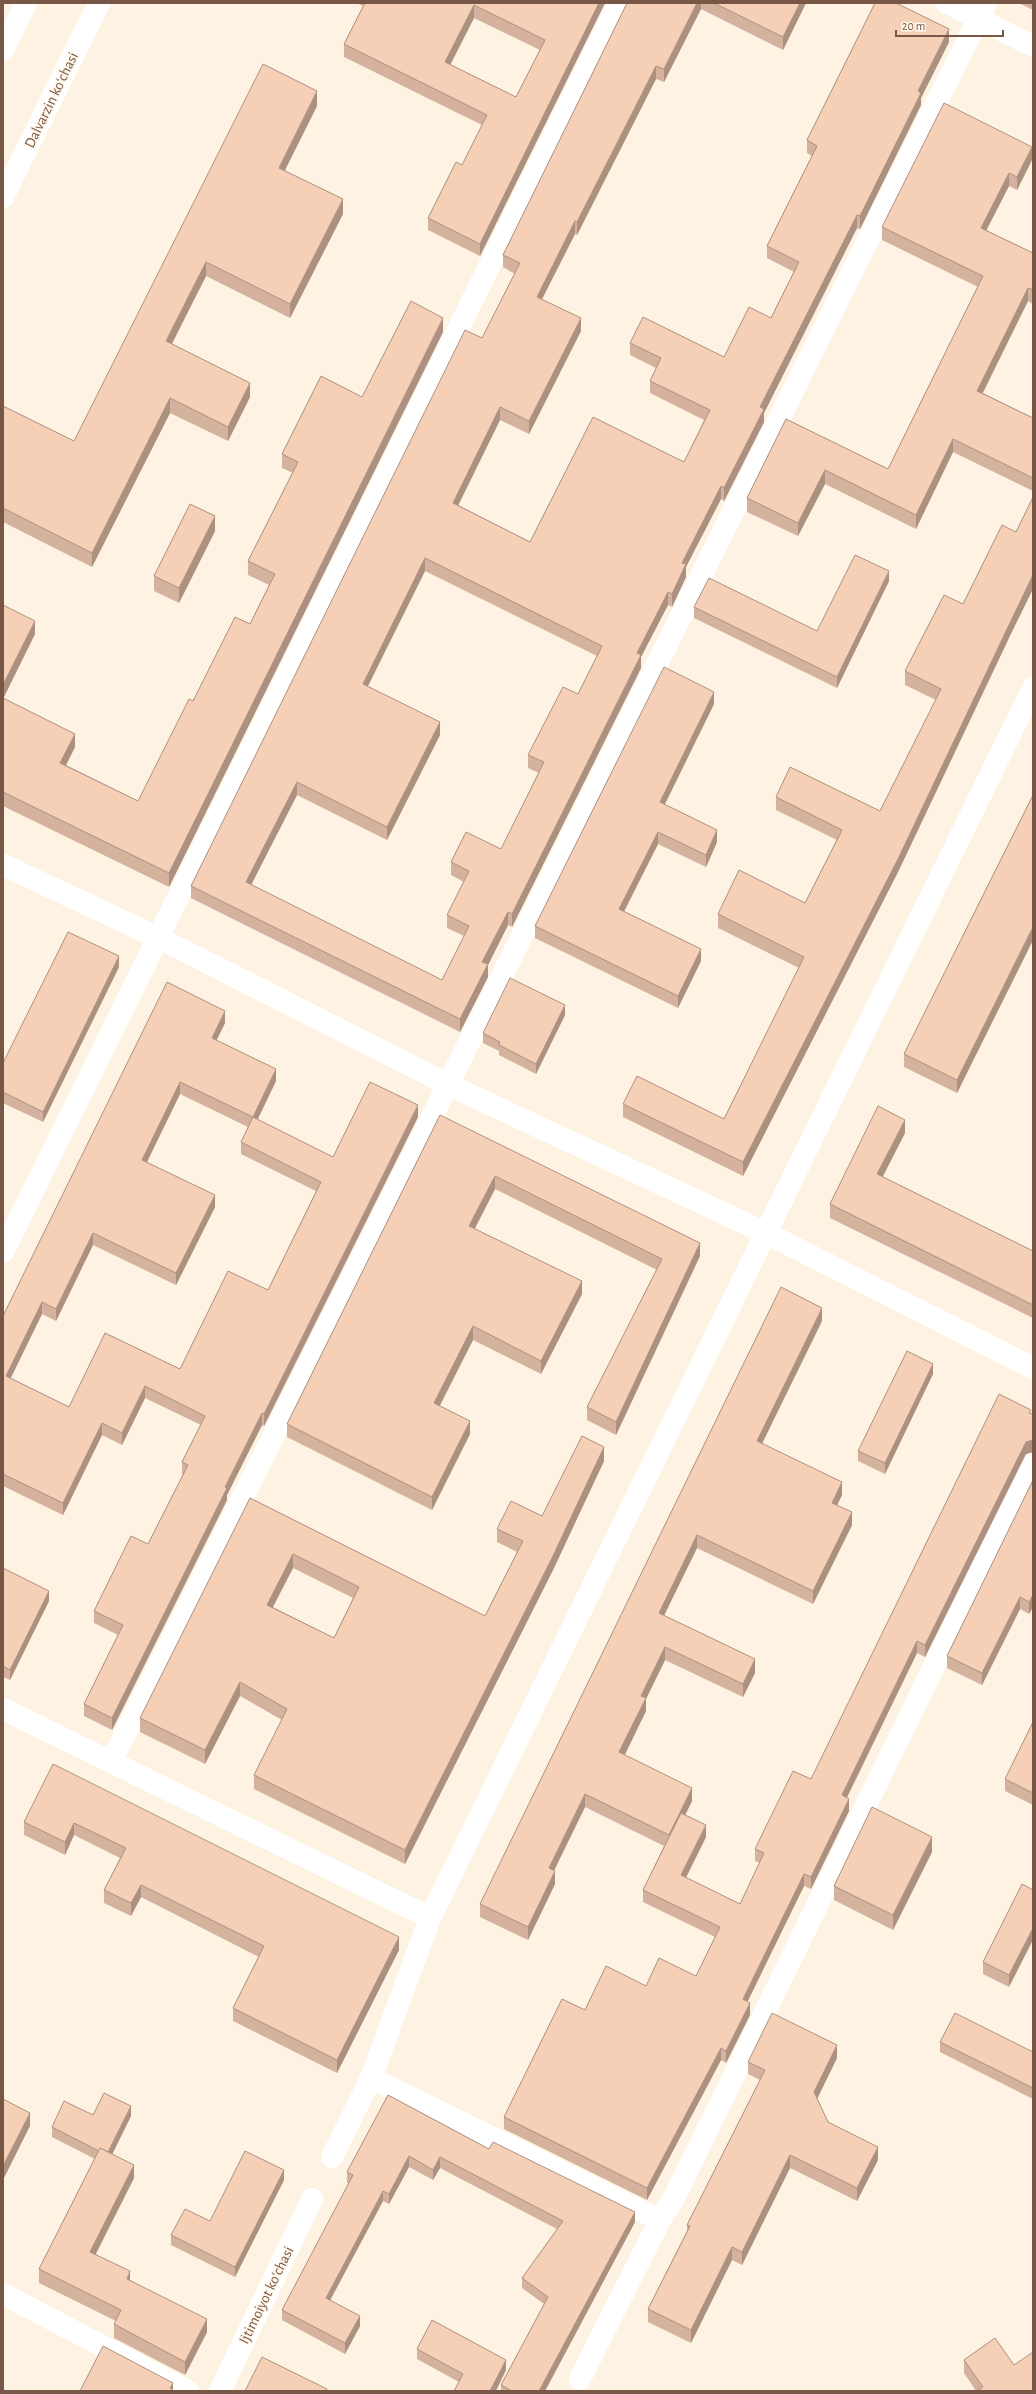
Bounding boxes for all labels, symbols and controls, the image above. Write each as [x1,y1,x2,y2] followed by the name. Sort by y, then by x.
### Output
[896,12,1003,38] scale bar
[902,20,925,32] text: 20 m
[22,50,81,150] street label: Dalvarzin koʻchasi
[236,2244,297,2346] street label: Ijtimoiyot koʻchasi

